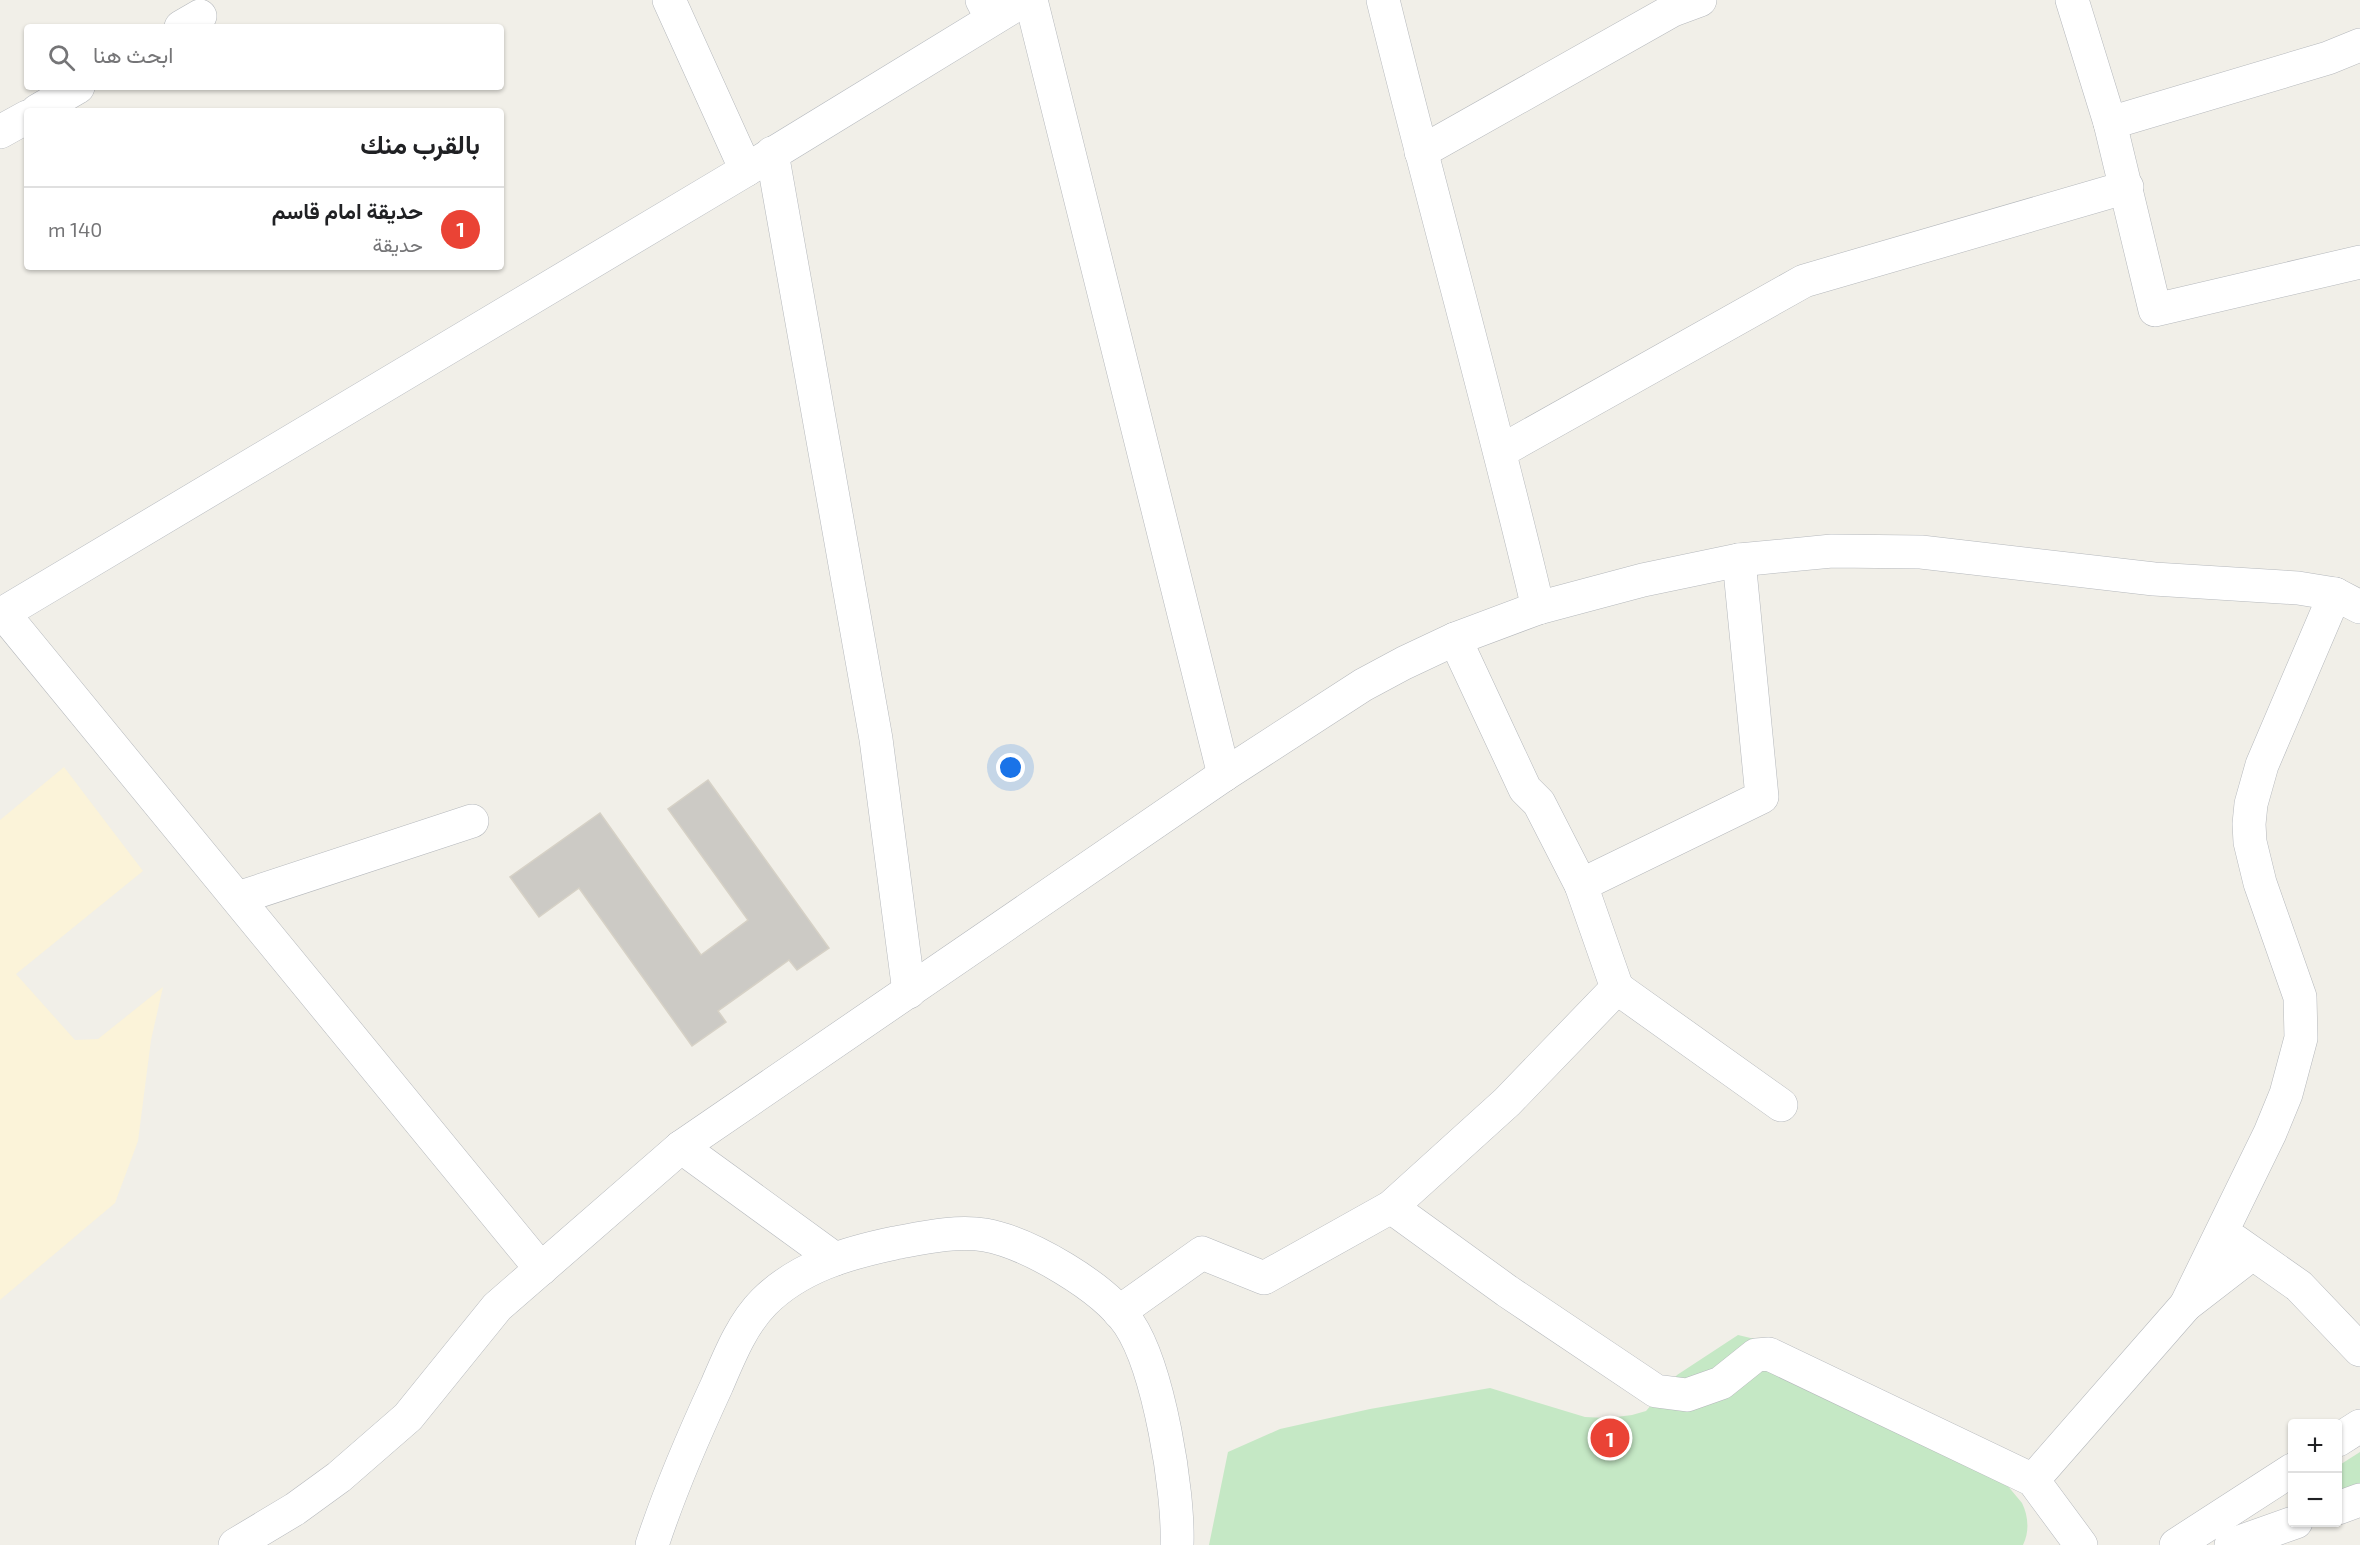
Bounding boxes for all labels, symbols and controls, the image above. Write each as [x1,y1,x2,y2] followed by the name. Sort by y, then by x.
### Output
[24,24,504,90] search box
[45,41,78,74] icon: search
[93,41,173,67] text: ابحث هنا
[360,128,480,159] text: بالقرب منك
[272,197,423,223] text: حديقة امام قاسم
[48,217,102,241] text: 140 m
[456,217,465,241] text: 1
[372,232,423,256] text: حديقة
[996,753,1025,782] your location
[1590,1416,1630,1460] pin: 1
[2288,1419,2342,1527] map controls
[2288,1419,2342,1473] button: +
[2288,1473,2342,1527] button: −

